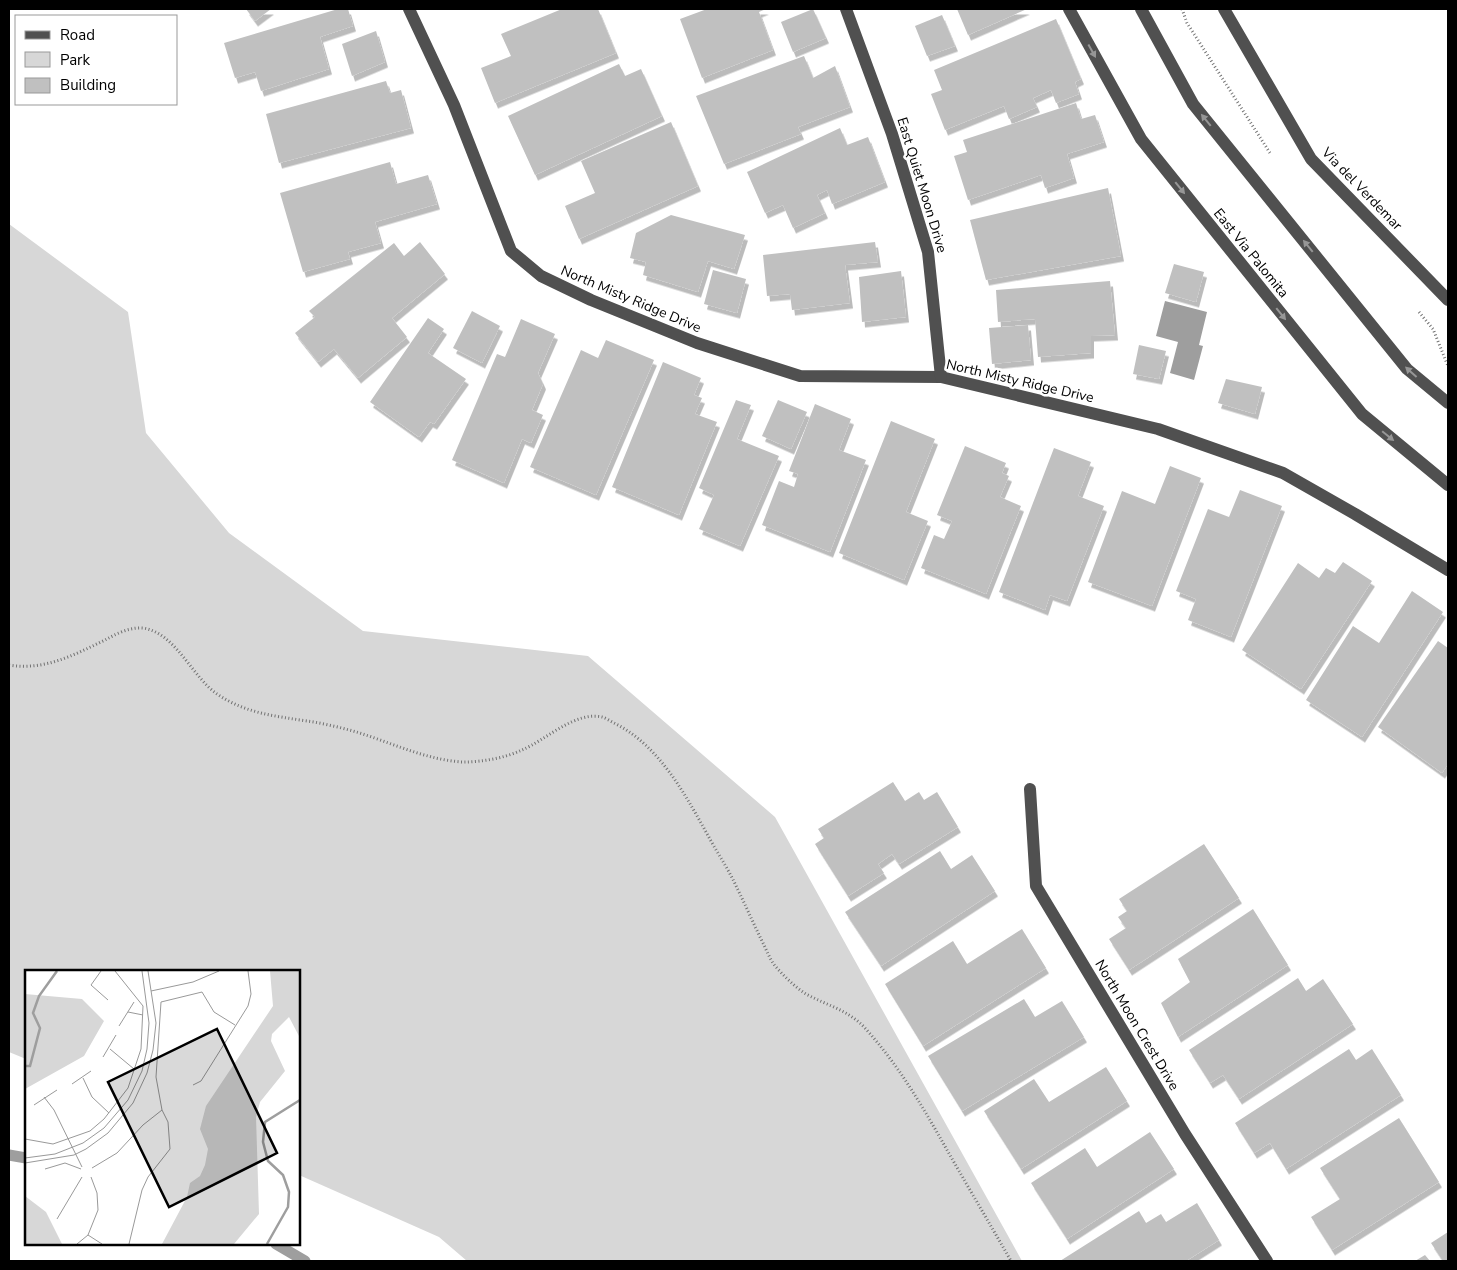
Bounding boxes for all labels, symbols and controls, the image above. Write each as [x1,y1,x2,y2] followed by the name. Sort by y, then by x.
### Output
[15,15,178,105] legend
[60,25,95,45] text: Road
[1088,44,1096,59] one-way arrow
[60,50,90,70] text: Park
[60,75,116,95] text: Building
[1201,113,1211,126] one-way arrow
[892,115,952,255] street label: East Quiet Moon Drive
[1317,143,1407,235] street label: Via del Verdemar
[1174,181,1185,194] one-way arrow
[1209,204,1293,302] street label: East Via Palomita
[1302,240,1313,253] one-way arrow
[558,261,704,337] street label: North Misty Ridge Drive
[1276,308,1287,321] one-way arrow
[944,355,1096,407] street label: North Misty Ridge Drive
[1405,366,1417,378] one-way arrow
[1382,430,1394,442] one-way arrow
[1090,956,1184,1094] street label: North Moon Crest Drive
[25,970,300,1245] inset map

